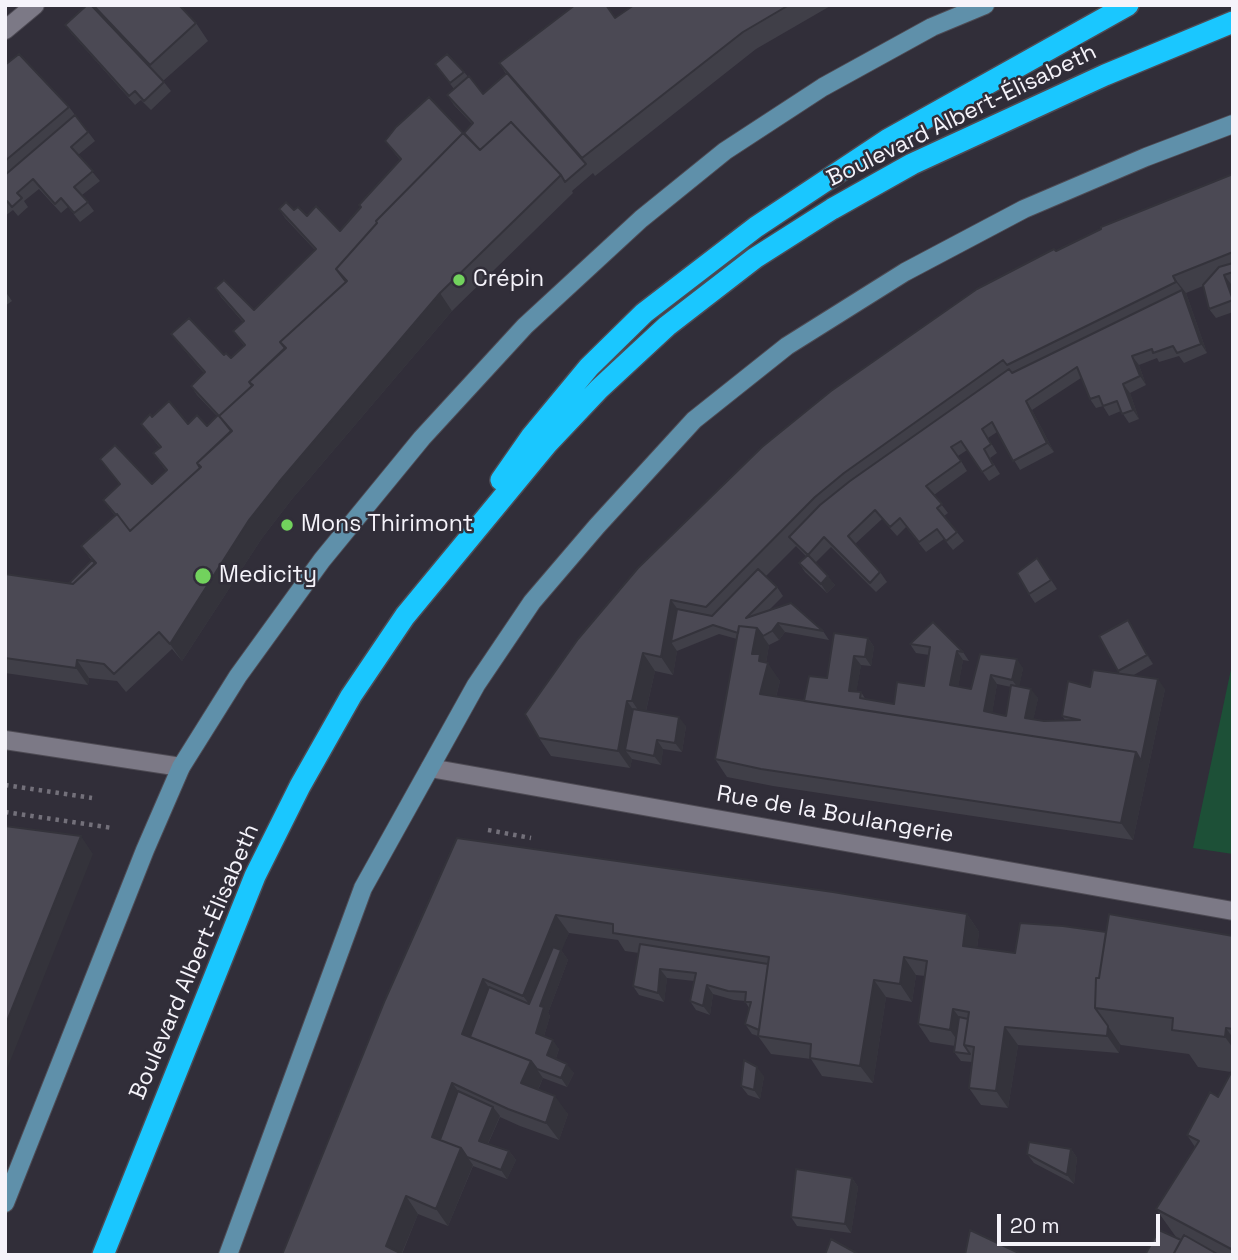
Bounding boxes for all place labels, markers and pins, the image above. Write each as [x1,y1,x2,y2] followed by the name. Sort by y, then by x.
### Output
[473,266,544,294] place label: Crépin
[451,272,467,288] marker: Crépin
[301,511,473,539] place label: Mons Thirimont
[279,517,295,533] marker: Mons Thirimont
[219,562,317,590] place label: Medicity
[193,566,213,586] marker: Medicity

